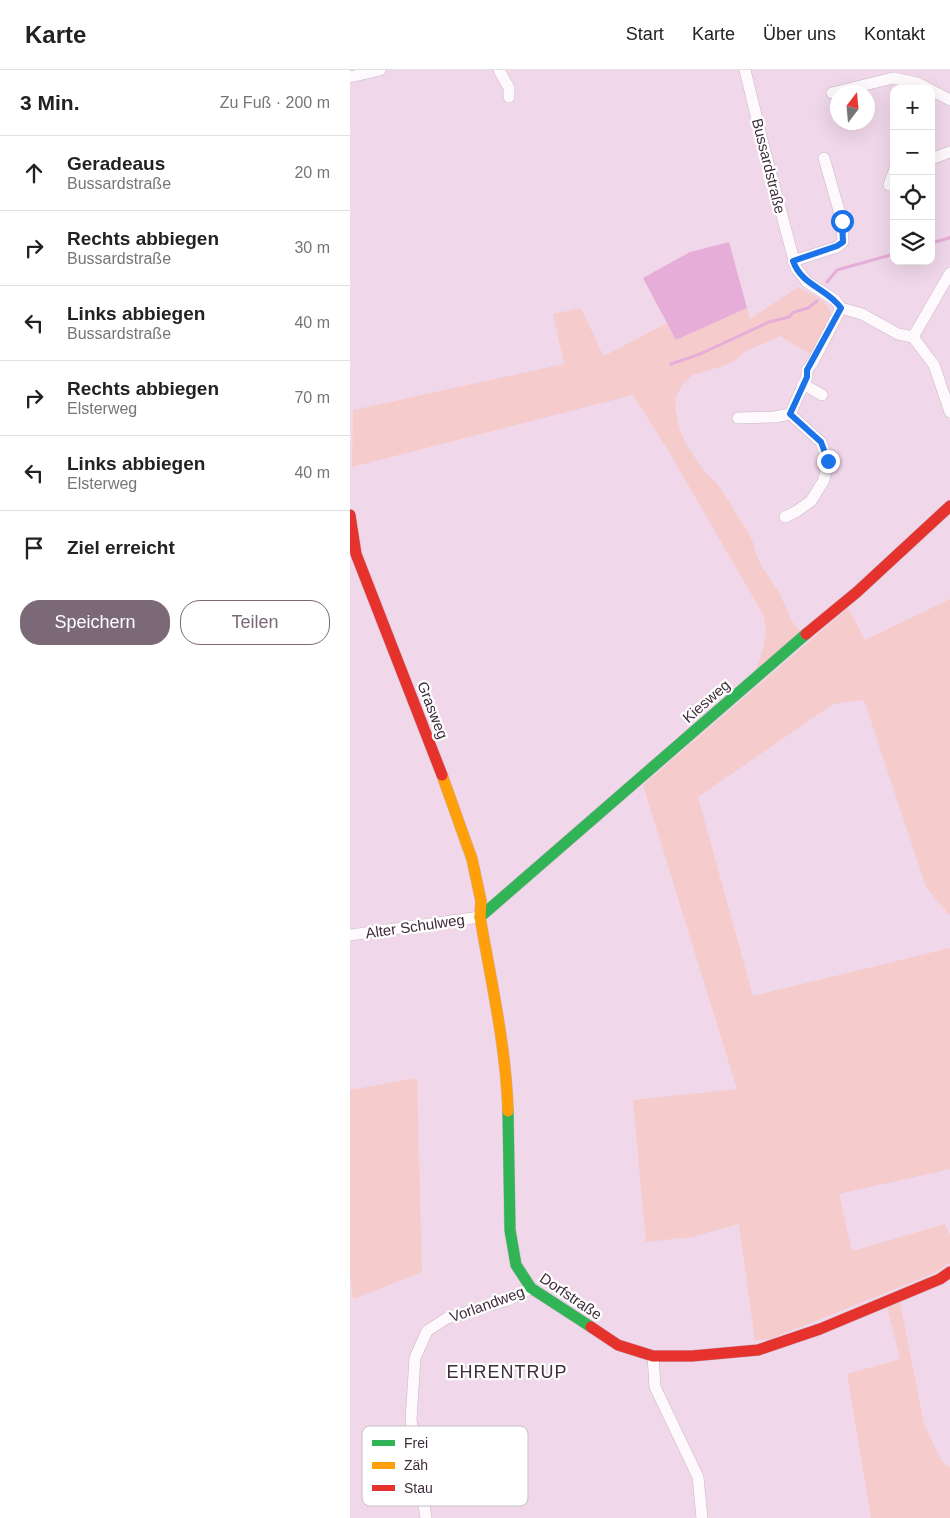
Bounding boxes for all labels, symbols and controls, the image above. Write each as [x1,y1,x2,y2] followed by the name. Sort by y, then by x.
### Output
[25,21,86,48] text: Karte
[626,24,664,44] text: Start
[692,24,735,44] text: Karte
[763,24,836,44] text: Über uns
[864,24,925,44] text: Kontakt
[830,85,875,130] north arrow
[890,85,935,265] map controls
[890,85,935,130] button: +
[20,91,80,114] text: 3 Min.
[220,94,330,111] text: Zu Fuß · 200 m
[749,117,789,215] street label: Bussardstraße
[890,130,935,175] button: −
[67,153,165,174] text: Geradeaus
[20,159,48,187] icon: ahead
[294,164,330,181] text: 20 m
[67,175,171,192] text: Bussardstraße
[890,175,935,220] button: locate
[831,210,854,233] route start
[890,220,935,265] button: layers
[67,228,219,249] text: Rechts abbiegen
[20,234,48,262] icon: right
[294,239,330,256] text: 30 m
[67,250,171,267] text: Bussardstraße
[67,303,205,324] text: Links abbiegen
[20,309,48,337] icon: left
[294,314,330,331] text: 40 m
[67,325,171,342] text: Bussardstraße
[67,378,219,399] text: Rechts abbiegen
[20,384,48,412] icon: right
[294,389,330,406] text: 70 m
[67,400,137,417] text: Elsterweg
[817,450,840,473] route end
[67,453,205,474] text: Links abbiegen
[20,459,48,487] icon: left
[294,464,330,481] text: 40 m
[67,475,137,492] text: Elsterweg
[20,534,48,562] icon: arrive
[67,537,175,558] text: Ziel erreicht
[20,600,170,645] button: Speichern
[180,600,330,645] button: Teilen
[679,676,733,726] street label: Kiesweg
[414,679,452,741] street label: Grasweg
[364,911,466,941] street label: Alter Schulweg
[537,1269,605,1323] street label: Dorfstraße
[447,1283,527,1325] street label: Vorlandweg
[446,1362,568,1382] district label: EHRENTRUP
[362,1426,528,1506] legend
[404,1435,428,1451] text: Frei
[404,1457,428,1473] text: Zäh
[404,1480,433,1496] text: Stau

